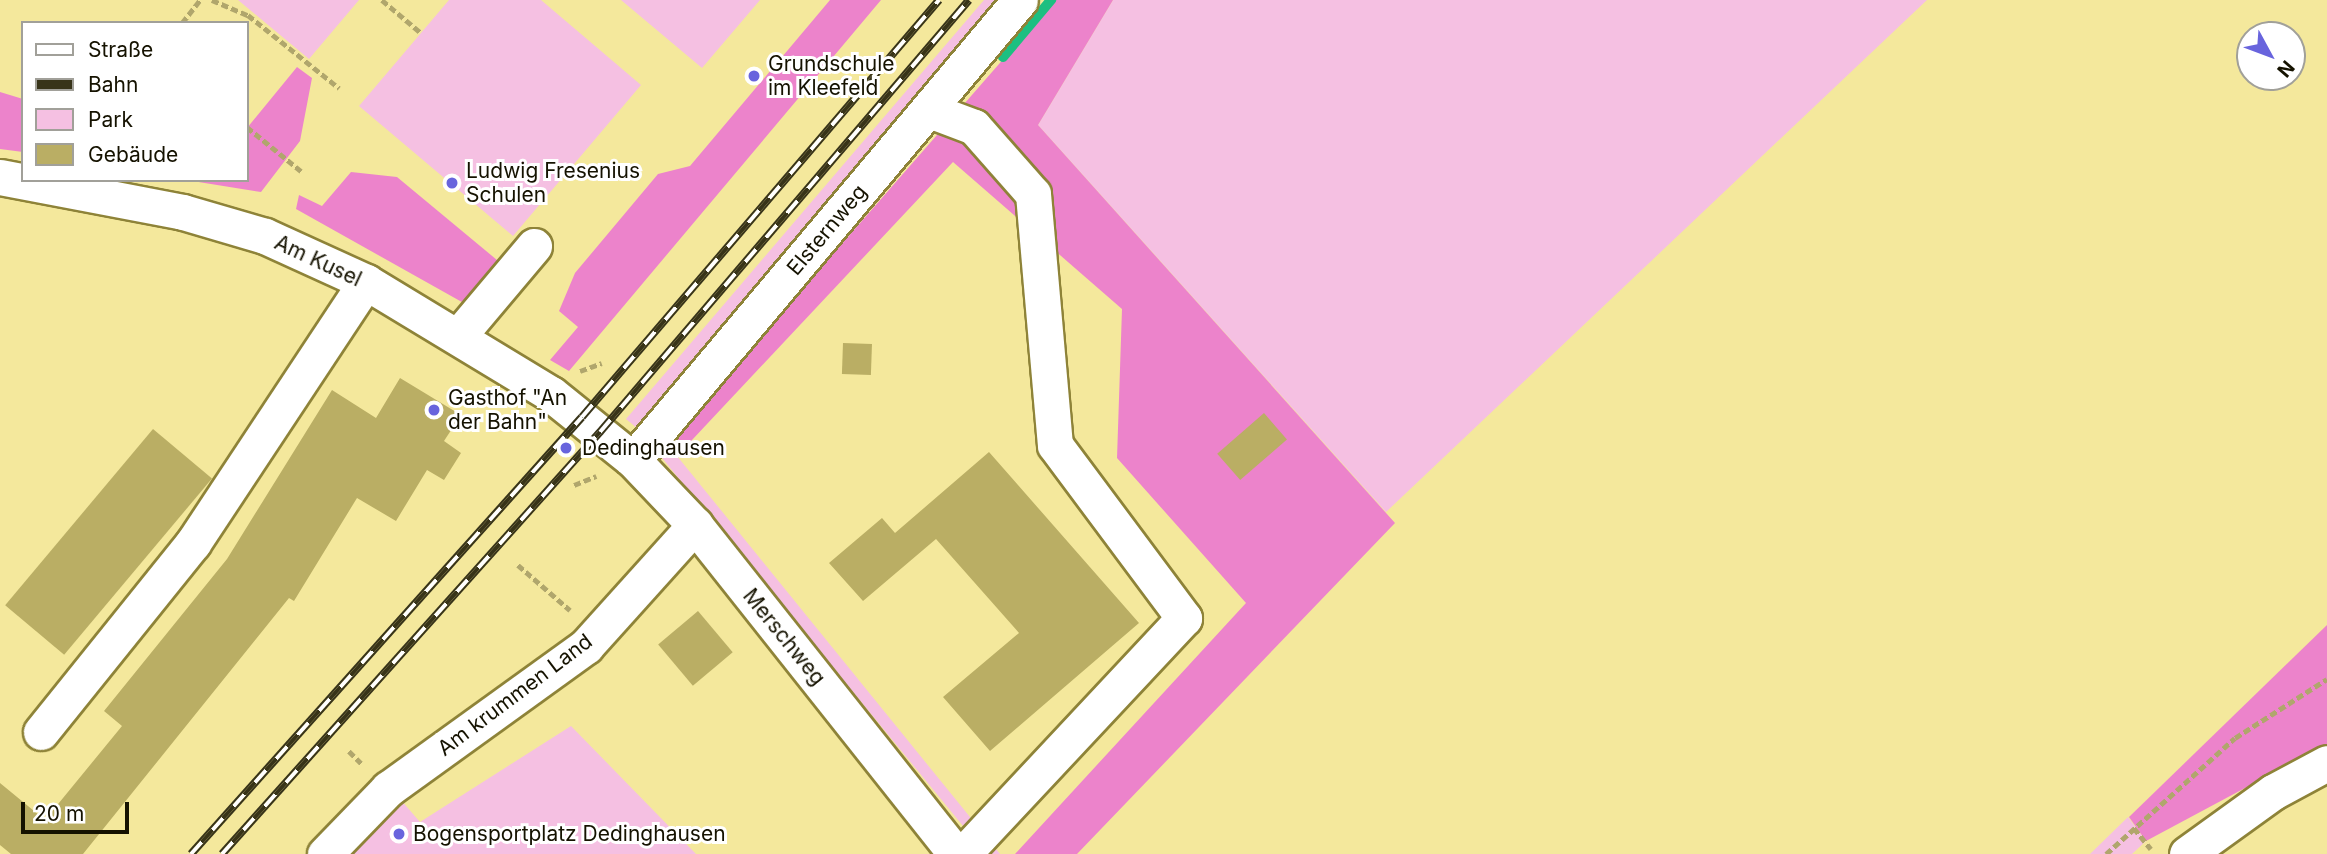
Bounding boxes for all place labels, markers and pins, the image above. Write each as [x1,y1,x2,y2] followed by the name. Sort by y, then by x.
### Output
[768,51,895,101] place label: Grundschule im Kleefeld
[746,68,762,84] marker: Grundschule im Kleefeld
[466,158,640,208] place label: Ludwig Fresenius Schulen
[444,175,460,191] marker: Ludwig Fresenius Schulen
[448,385,567,435] place label: Gasthof "An der Bahn"
[426,402,442,418] marker: Gasthof "An der Bahn"
[582,435,725,461] place label: Dedinghausen
[556,438,576,458] marker: Dedinghausen
[413,821,726,847] place label: Bogensportplatz Dedinghausen
[391,826,407,842] marker: Bogensportplatz Dedinghausen

